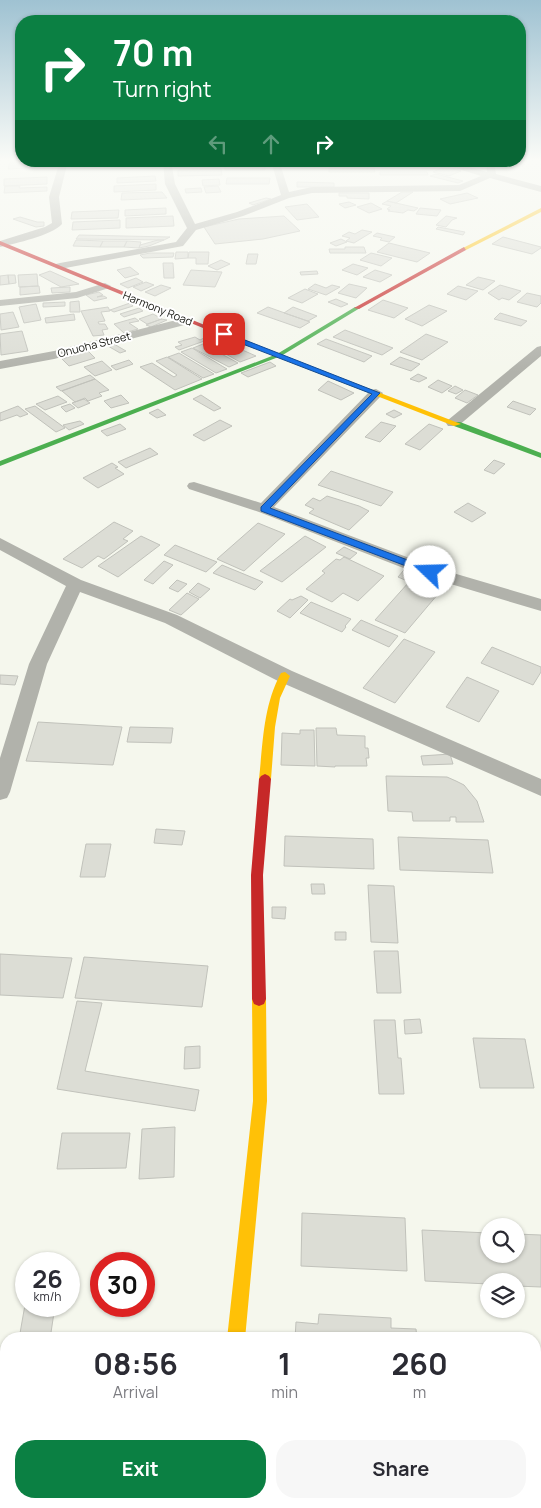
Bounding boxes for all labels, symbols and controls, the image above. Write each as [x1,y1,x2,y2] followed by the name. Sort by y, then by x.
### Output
[113,29,193,77] text: 70 m
[30,35,95,100] icon: right
[113,74,211,104] text: Turn right
[204,130,232,158] icon: left
[257,130,285,158] icon: ahead
[310,130,338,158] icon: right
[121,287,195,329] street label: Harmony Road
[203,313,245,355] pin
[210,320,238,348] icon: arrive
[56,328,132,360] street label: Onuoha Street
[403,545,455,597] position arrow
[480,1218,525,1318] map controls
[480,1218,525,1263] button: search
[90,1252,155,1317] speed limit sign: 30
[32,1261,63,1296] text: 26
[480,1273,525,1318] button: layers
[34,1288,61,1305] text: km/h
[93,1343,178,1384] text: 08:56
[278,1343,291,1384] text: 1
[391,1343,448,1384] text: 260
[113,1381,158,1403] text: Arrival
[271,1381,298,1403] text: min
[413,1381,426,1403] text: m
[15,1440,266,1498] button: Exit
[276,1440,526,1498] button: Share

